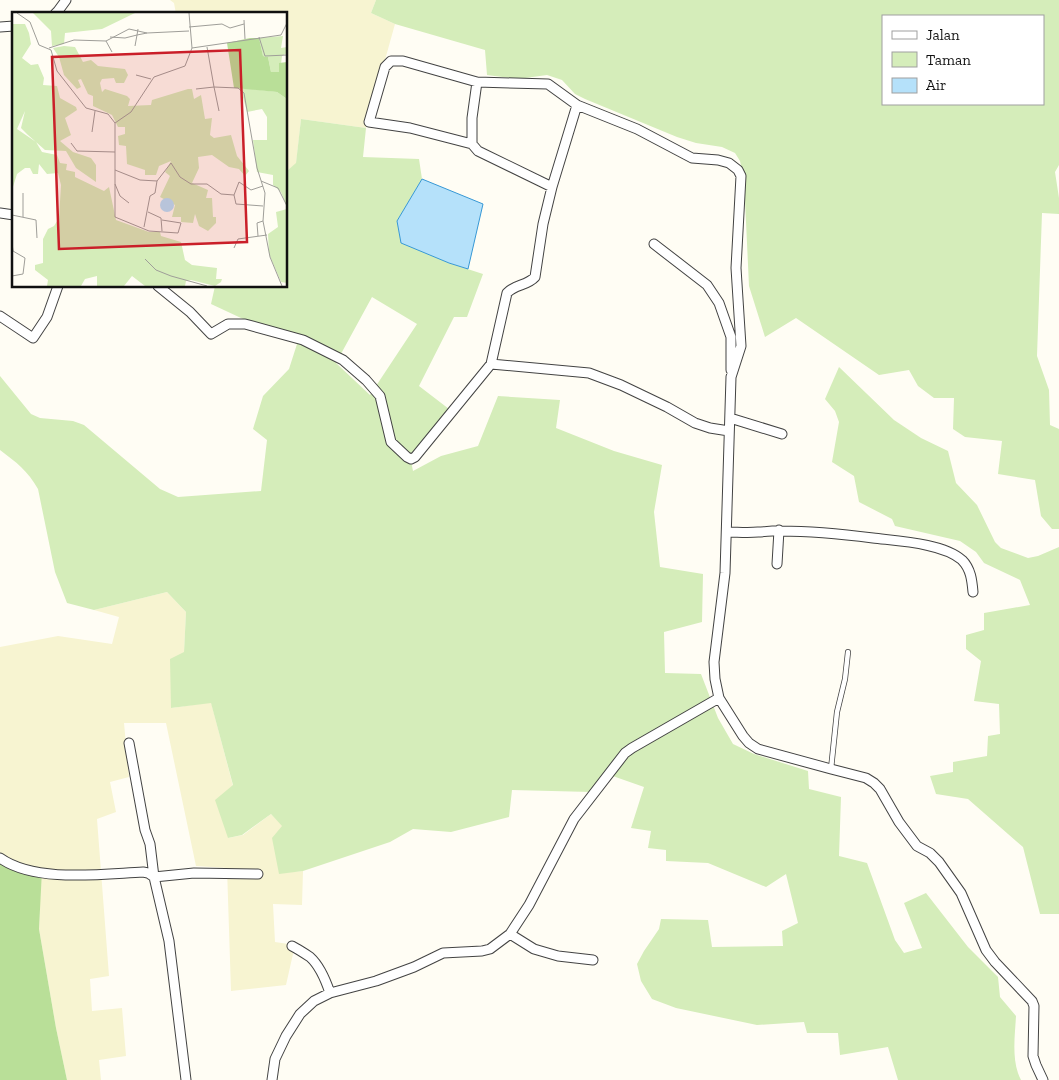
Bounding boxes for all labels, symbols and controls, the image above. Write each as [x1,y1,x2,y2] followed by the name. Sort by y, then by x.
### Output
[12,12,288,288] inset map
[882,15,1044,105] legend
[926,26,960,44] text: Jalan
[926,51,971,69] text: Taman
[926,76,946,94] text: Air

